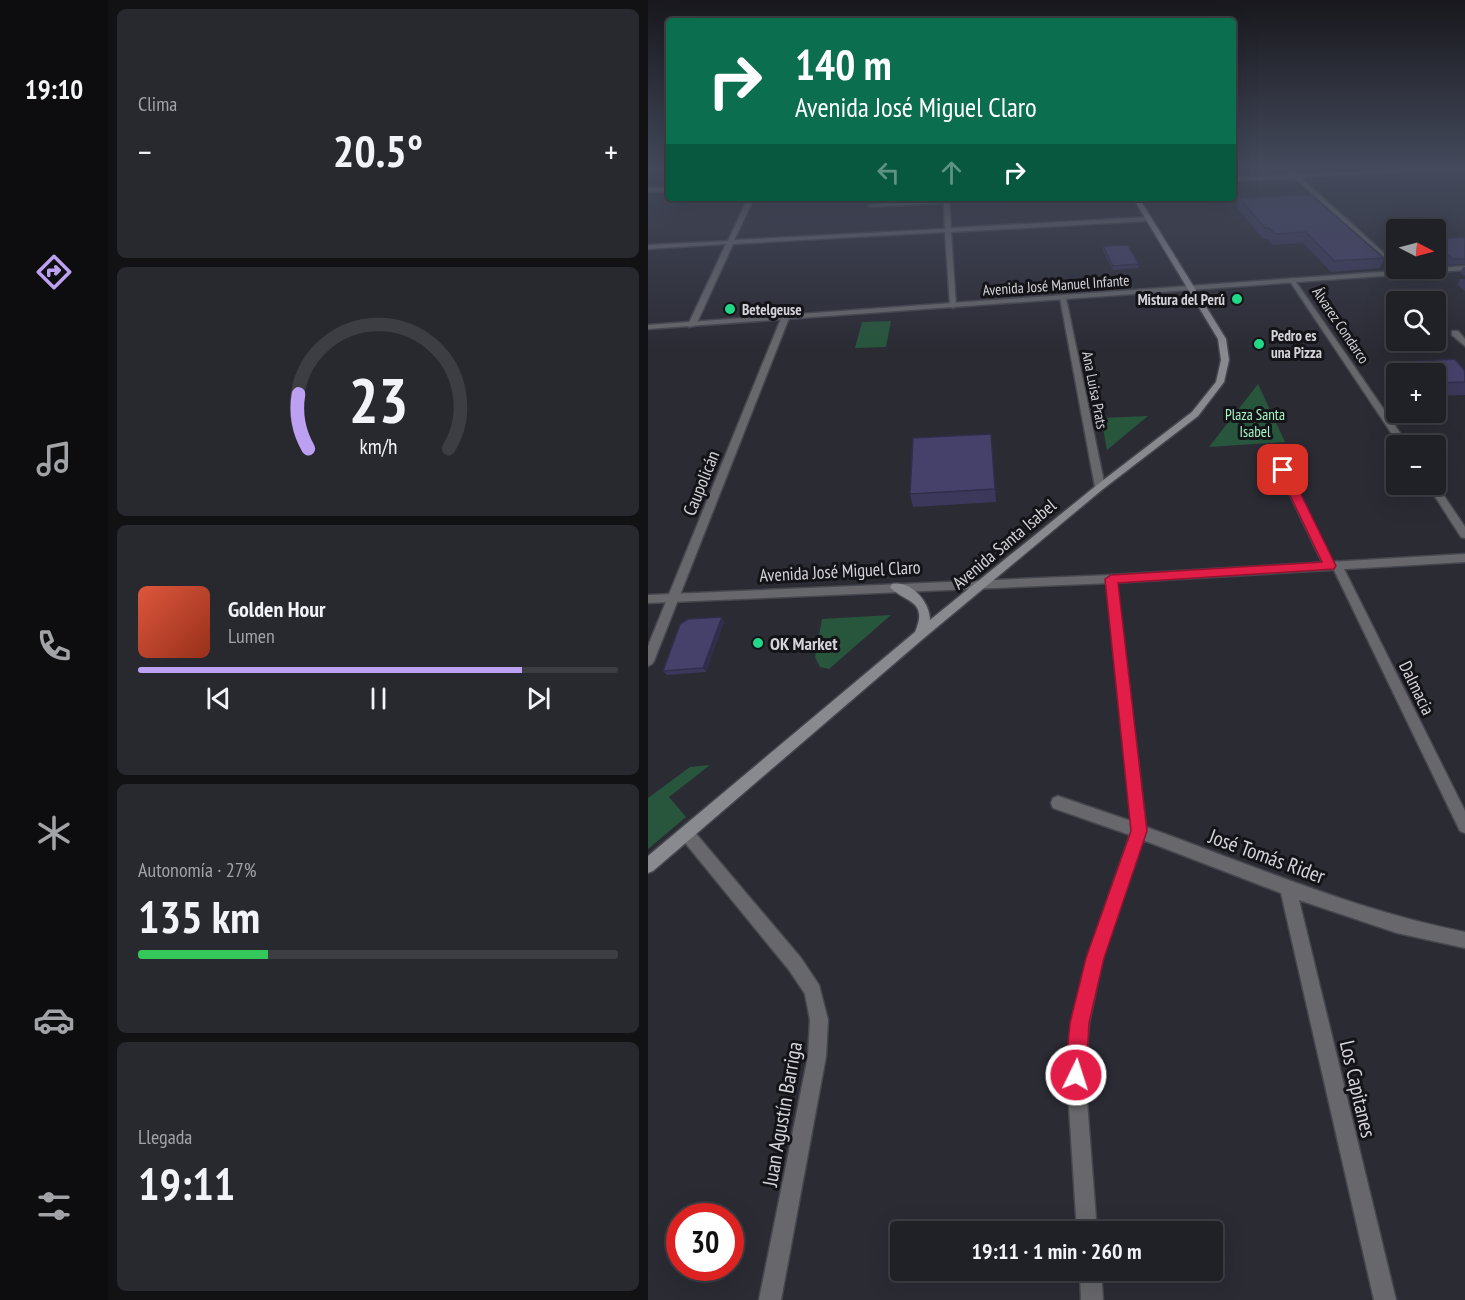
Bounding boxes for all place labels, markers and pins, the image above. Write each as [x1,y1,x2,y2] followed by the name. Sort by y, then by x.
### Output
[1138,290,1225,309] place label: Mistura del Perú
[1230,292,1244,306] marker: Mistura del Perú
[742,300,802,319] place label: Betelgeuse
[723,302,737,316] marker: Betelgeuse
[1271,326,1322,362] place label: Pedro es una Pizza
[1252,337,1266,351] marker: Pedro es una Pizza
[1257,444,1308,495] pin
[770,632,838,655] place label: OK Market
[751,636,765,650] marker: OK Market

